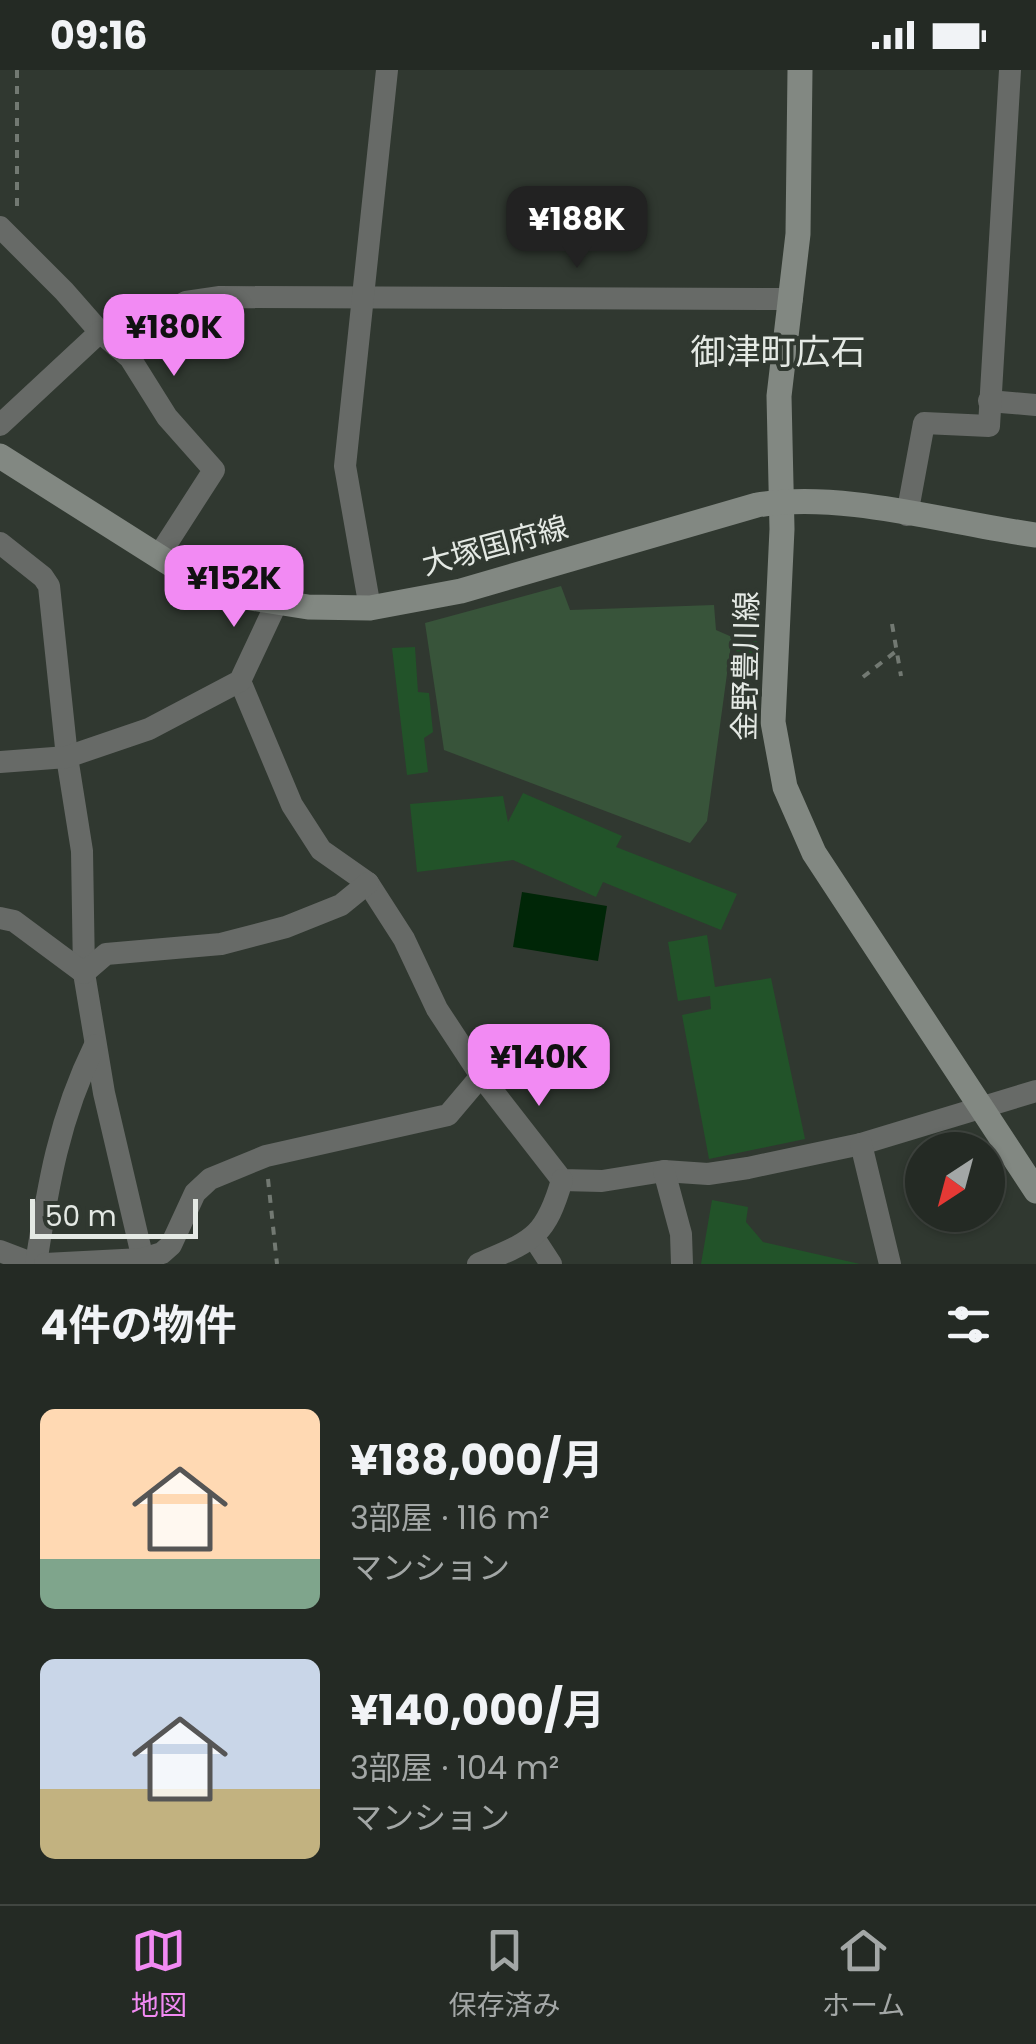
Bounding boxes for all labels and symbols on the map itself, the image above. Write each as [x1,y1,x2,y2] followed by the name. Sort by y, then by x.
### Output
[507,186,647,271] pin: ¥188K
[104,294,244,379] pin: ¥180K
[690,327,866,376] district label: 御津町広石
[417,505,573,586] street label: 大塚国府線
[164,545,304,630] pin: ¥152K
[723,591,768,741] street label: 金野豊川線
[469,1024,609,1109] pin: ¥140K
[905,1132,1005,1232] north arrow
[30,1194,198,1238] scale bar

